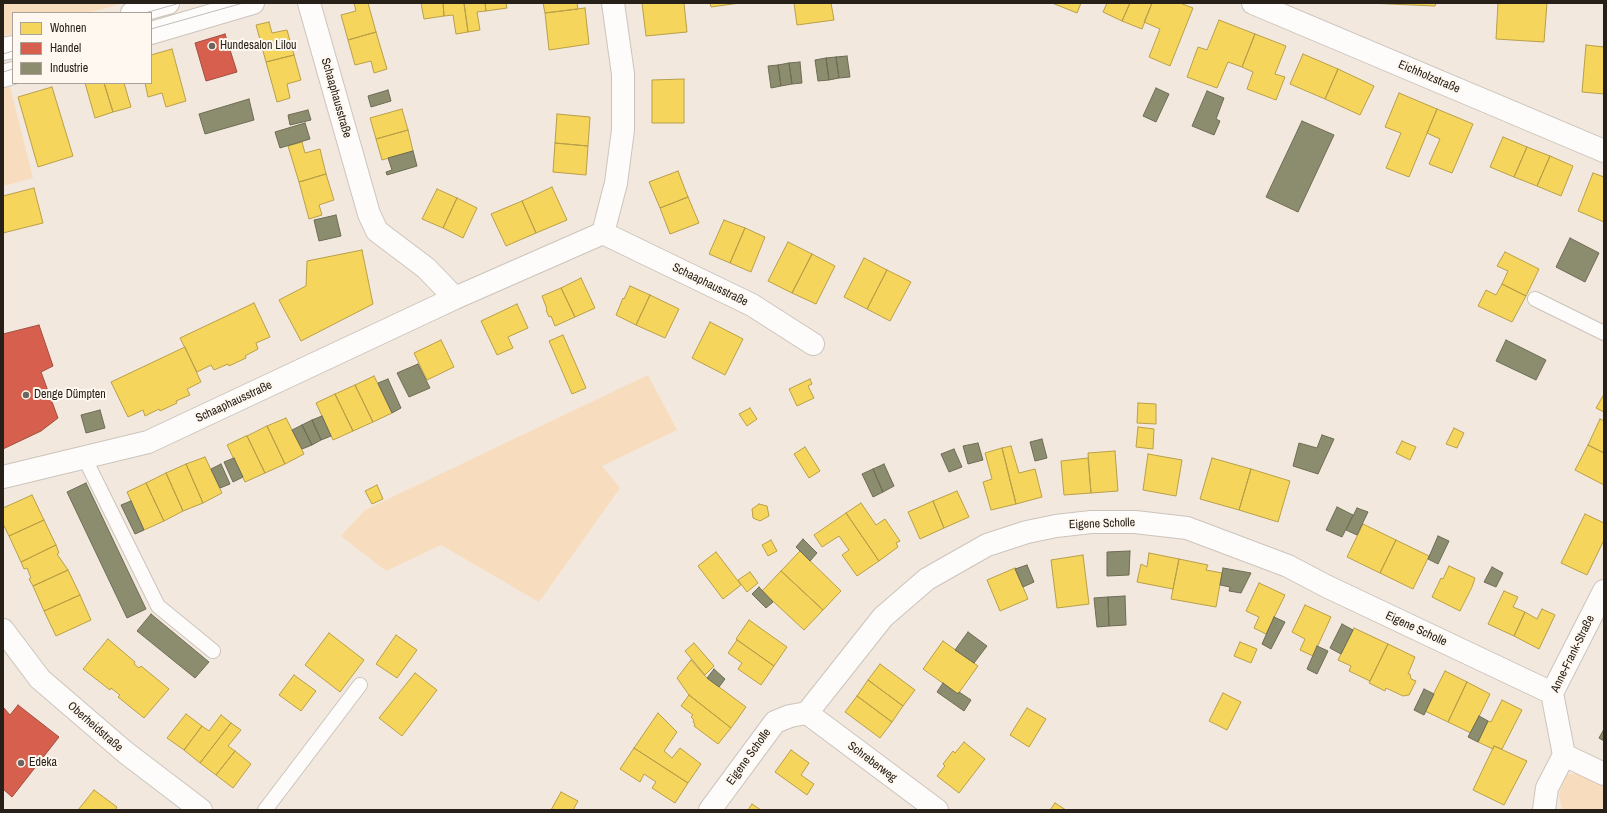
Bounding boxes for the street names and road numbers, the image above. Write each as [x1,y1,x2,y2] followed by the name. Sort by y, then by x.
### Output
[318,56,354,140] street label: Schaaphausstraße
[1396,58,1462,96] street label: Eichholzstraße
[670,260,750,310] street label: Schaaphausstraße
[194,378,274,426] street label: Schaaphausstraße
[1069,516,1135,532] street label: Eigene Scholle
[1383,608,1449,650] street label: Eigene Scholle
[1548,613,1598,695] street label: Anne-Frank-Straße
[64,699,126,755] street label: Oberheidstraße
[724,726,774,788] street label: Eigene Scholle
[845,739,899,785] street label: Schreberweg

